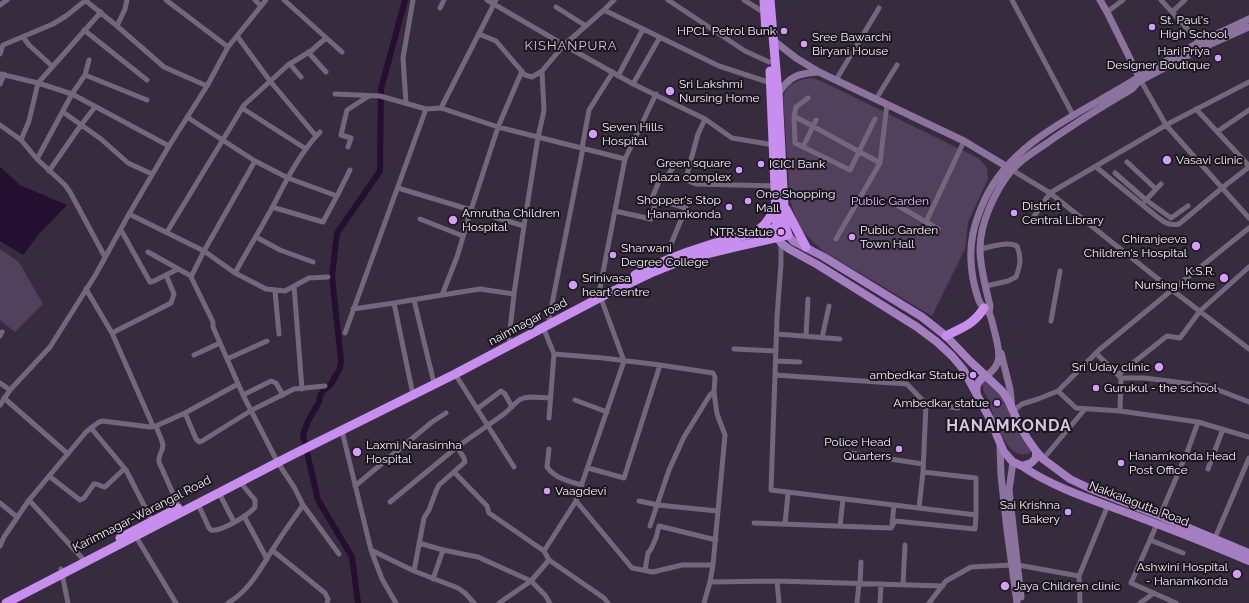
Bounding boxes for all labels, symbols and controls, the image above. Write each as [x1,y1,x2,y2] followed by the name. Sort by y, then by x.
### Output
[1160,13,1227,41] place label: St. Paul's High School
[1147,22,1157,32] marker: St. Paul's High School
[677,24,776,38] place label: HPCL Petrol Bunk
[779,26,789,36] marker: HPCL Petrol Bunk
[812,30,891,58] place label: Sree Bawarchi Biryani House
[524,38,618,54] district label: KISHANPURA
[799,39,809,49] marker: Sree Bawarchi Biryani House
[1107,44,1210,72] place label: Hari Priya Designer Boutique
[1213,53,1223,63] marker: Hari Priya Designer Boutique
[679,77,759,105] place label: Sri Lakshmi Nursing Home
[664,85,676,97] marker: Sri Lakshmi Nursing Home
[602,120,663,148] place label: Seven Hills Hospital
[587,128,599,140] marker: Seven Hills Hospital
[1176,153,1243,167] place label: Vasavi clinic
[1161,154,1173,166] marker: Vasavi clinic
[650,156,731,184] place label: Green square plaza complex
[769,157,825,171] place label: ICICI Bank
[756,159,766,169] marker: ICICI Bank
[734,165,744,175] marker: Green square plaza complex
[756,187,835,215] place label: One Shopping Mall
[637,193,721,221] place label: Shopper's Stop Hanamkonda
[851,194,929,208] park label: Public Garden
[743,196,753,206] marker: One Shopping Mall
[1022,199,1104,227] place label: District Central Library
[724,202,734,212] marker: Shopper's Stop Hanamkonda
[462,206,560,234] place label: Amrutha Children Hospital
[1009,208,1019,218] marker: District Central Library
[447,214,459,226] marker: Amrutha Children Hospital
[860,223,938,251] place label: Public Garden Town Hall
[710,225,773,239] place label: NTR Statue
[776,227,786,237] marker: NTR Statue
[847,232,857,242] marker: Public Garden Town Hall
[1084,232,1187,260] place label: Chiranjeeva Children's Hospital
[1190,240,1202,252] marker: Chiranjeeva Children's Hospital
[621,241,709,269] place label: Sharwani Degree College
[608,250,618,260] marker: Sharwani Degree College
[1135,264,1215,292] place label: K.S.R. Nursing Home
[582,271,649,299] place label: Srinivasa heart centre
[1218,272,1230,284] marker: K.S.R. Nursing Home
[567,279,579,291] marker: Srinivasa heart centre
[486,295,570,349] street label: naimnagar road
[1072,360,1150,374] place label: Sri Uday clinic
[1153,361,1165,373] marker: Sri Uday clinic
[869,368,965,382] place label: ambedkar Statue
[968,370,978,380] marker: ambedkar Statue
[1104,381,1217,395] place label: Gurukul - the school
[1091,383,1101,393] marker: Gurukul - the school
[893,396,989,410] place label: Ambedkar statue
[992,398,1002,408] marker: Ambedkar statue
[946,416,1072,436] district label: HANAMKONDA
[824,435,891,463] place label: Police Head Quarters
[366,438,462,466] place label: Laxmi Narasimha Hospital
[894,444,904,454] marker: Police Head Quarters
[351,446,363,458] marker: Laxmi Narasimha Hospital
[1129,449,1236,477] place label: Hanamkonda Head Post Office
[1116,458,1126,468] marker: Hanamkonda Head Post Office
[70,473,214,555] street label: Karimnagar-Warangal Road
[1087,478,1191,530] street label: Nakkalagutta Road
[555,484,606,498] place label: Vaagdevi
[542,486,552,496] marker: Vaagdevi
[1000,498,1060,526] place label: Sai Krishna Bakery
[1063,507,1073,517] marker: Sai Krishna Bakery
[1137,560,1228,588] place label: Ashwini Hospital - Hanamkonda
[1231,568,1243,580] marker: Ashwini Hospital - Hanamkonda
[1014,579,1120,593] place label: Jaya Children clinic
[999,580,1011,592] marker: Jaya Children clinic

